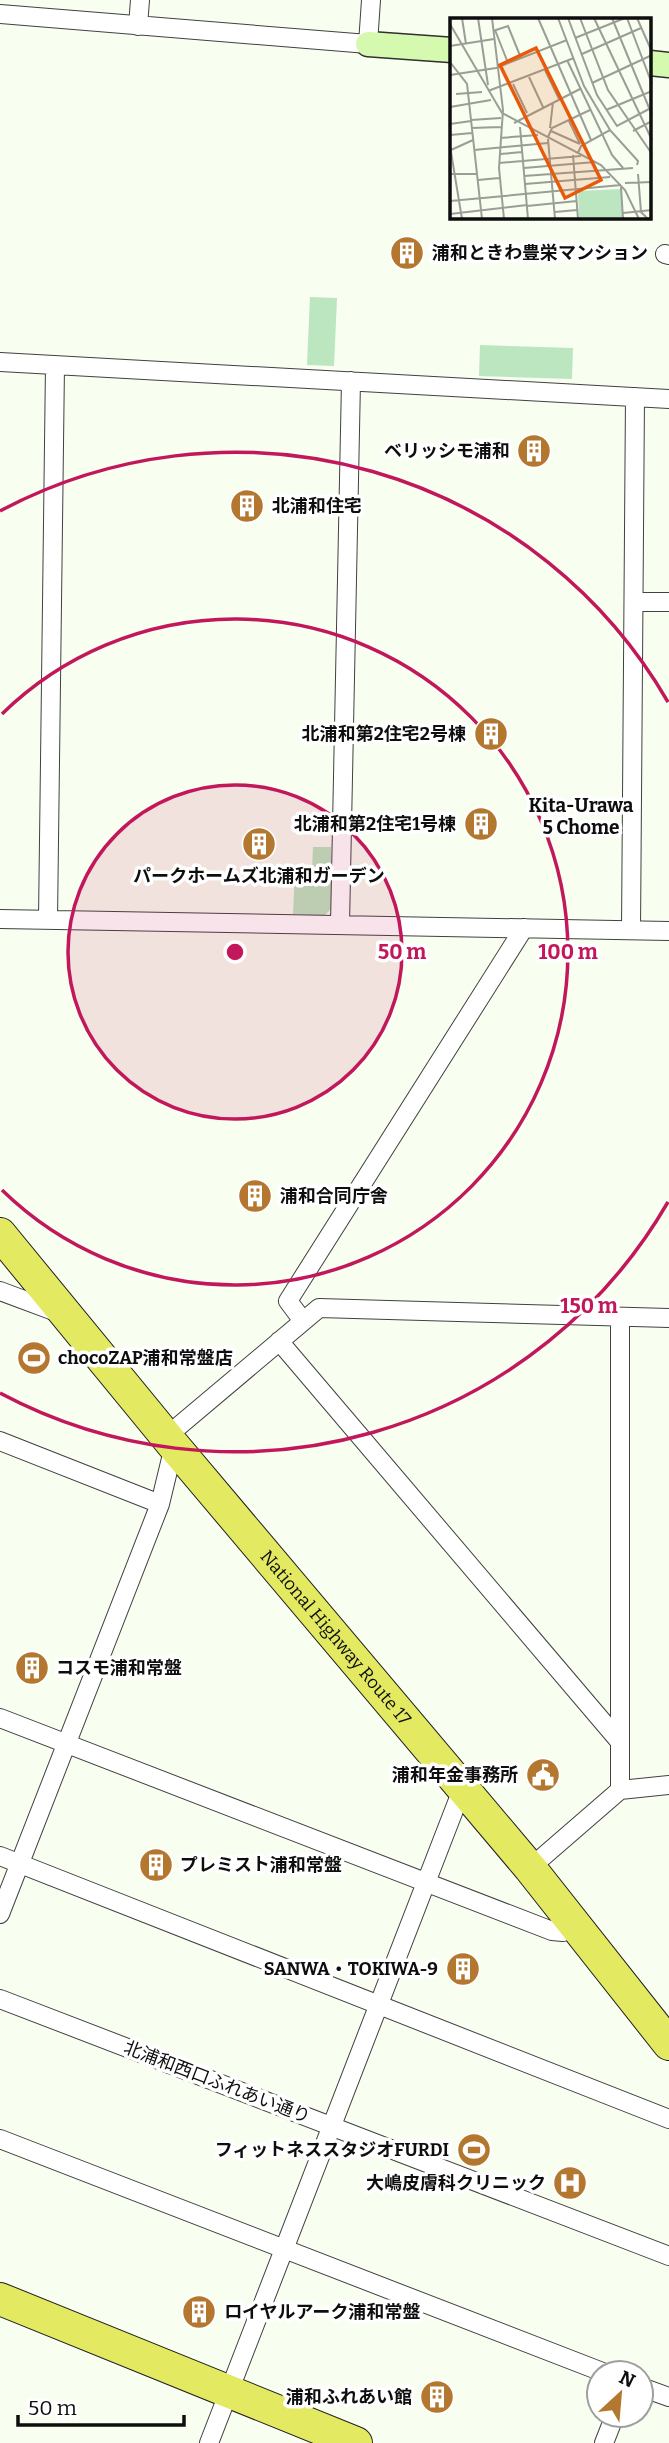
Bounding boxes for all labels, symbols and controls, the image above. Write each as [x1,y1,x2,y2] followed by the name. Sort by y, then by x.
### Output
[450,18,652,219] inset map
[388,234,426,272] building icon: 浦和ときわ豊栄マンション
[432,242,648,264] place label: 浦和ときわ豊栄マンション
[515,432,553,470] building icon: ベリッシモ浦和
[384,440,510,462] place label: ベリッシモ浦和
[228,487,266,525] building icon: 北浦和住宅
[272,495,362,517] place label: 北浦和住宅
[472,715,510,753] building icon: 北浦和第2住宅2号棟
[302,723,466,745] place label: 北浦和第2住宅2号棟
[529,794,634,839] district label: Kita-Urawa 5 Chome
[462,805,500,843] building icon: 北浦和第2住宅1号棟
[294,813,456,835] place label: 北浦和第2住宅1号棟
[240,825,278,863] building icon: パークホームズ北浦和ガーデン
[133,865,385,887] place label: パークホームズ北浦和ガーデン
[378,939,426,965] text: 50 m
[538,939,598,965] text: 100 m
[223,940,247,964] centre of rings
[236,1177,274,1215] building icon: 浦和合同庁舎
[280,1185,388,1207] place label: 浦和合同庁舎
[560,1293,618,1319] text: 150 m
[15,1339,53,1377] sports icon: chocoZAP浦和常盤店
[58,1347,233,1369] place label: chocoZAP浦和常盤店
[256,1546,416,1730] street label: National Highway Route 17
[13,1649,51,1687] building icon: コスモ浦和常盤
[56,1657,182,1679] place label: コスモ浦和常盤
[524,1756,562,1794] public building icon: 浦和年金事務所
[392,1764,518,1786] place label: 浦和年金事務所
[137,1846,175,1884] building icon: プレミスト浦和常盤
[180,1854,342,1876] place label: プレミスト浦和常盤
[444,1950,482,1988] building icon: SANWA・TOKIWA-9
[264,1958,438,1980] place label: SANWA・TOKIWA-9
[121,2036,313,2128] street label: 北浦和西口ふれあい通り
[455,2131,493,2169] sports icon: フィットネススタジオFURDI
[215,2139,449,2161] place label: フィットネススタジオFURDI
[551,2164,589,2202] hospital icon: 大嶋皮膚科クリニック
[366,2172,546,2194] place label: 大嶋皮膚科クリニック
[180,2293,218,2331] building icon: ロイヤルアーク浦和常盤
[224,2301,420,2323] place label: ロイヤルアーク浦和常盤
[585,2359,655,2429] north arrow
[616,2366,639,2393] text: N
[418,2378,456,2416] building icon: 浦和ふれあい館
[18,2384,184,2428] scale bar
[286,2386,412,2408] place label: 浦和ふれあい館
[28,2395,77,2421] text: 50 m

